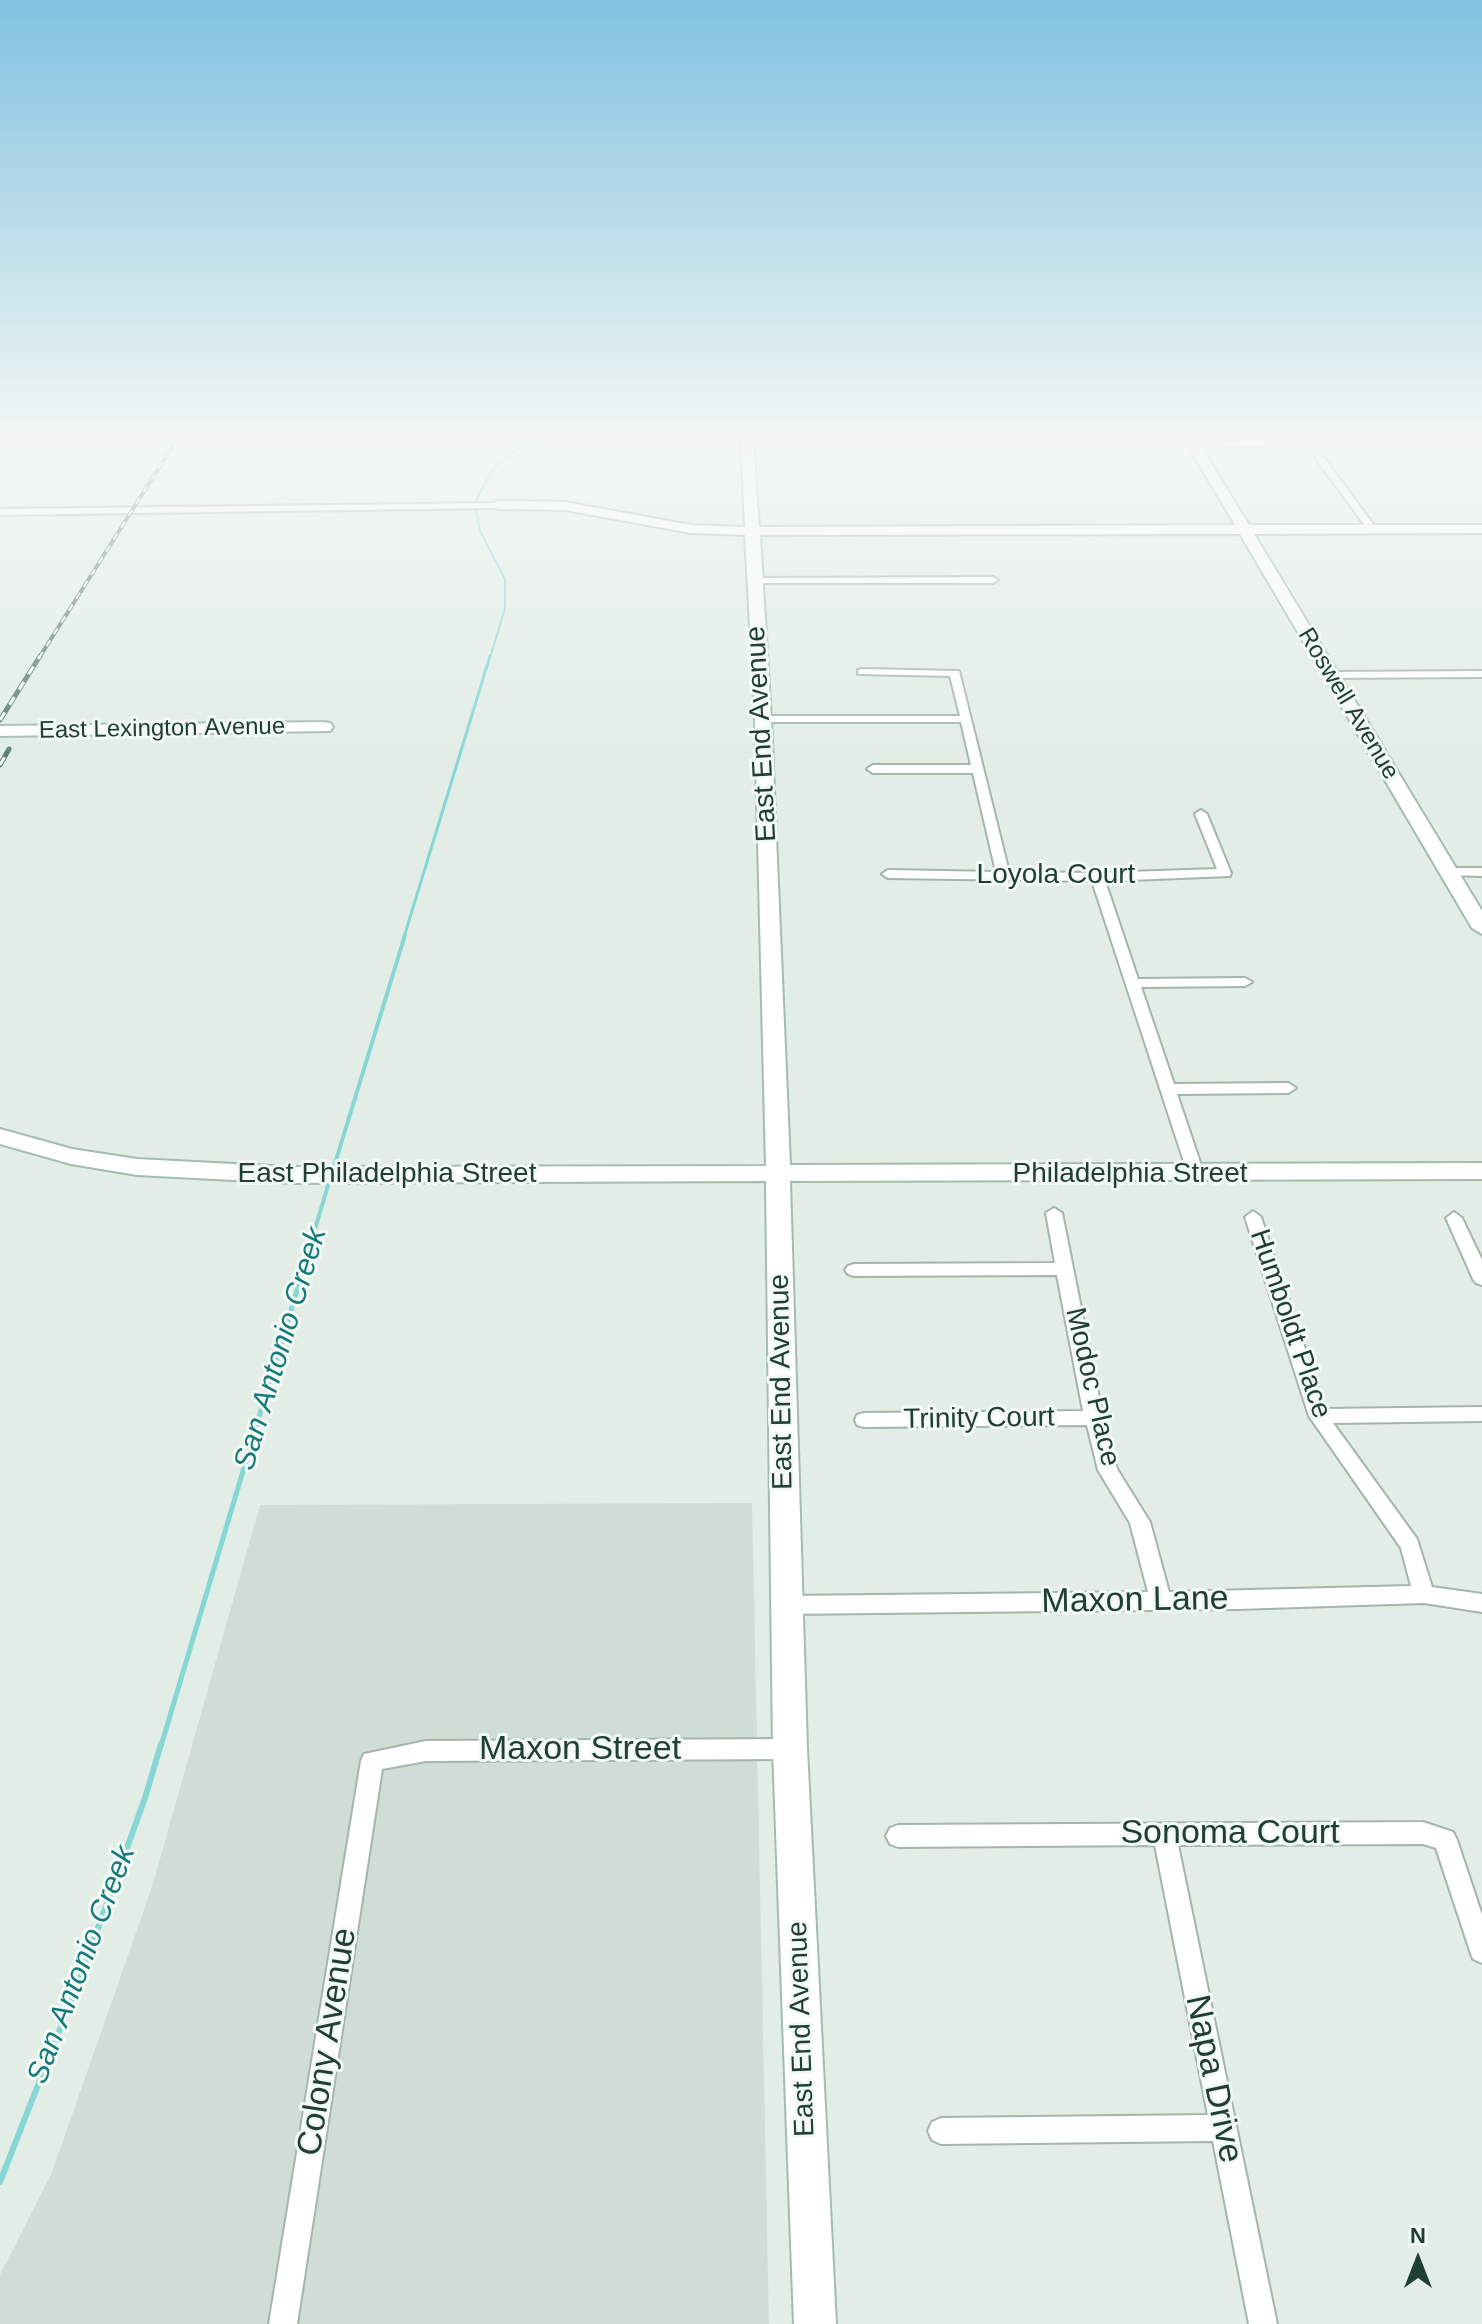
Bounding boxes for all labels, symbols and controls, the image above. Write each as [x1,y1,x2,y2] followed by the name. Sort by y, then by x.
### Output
[1291,623,1405,785] street label: Roswell Avenue
[740,625,784,843] street label: East End Avenue
[39,712,285,746] street label: East Lexington Avenue
[977,858,1135,892] street label: Loyola Court
[238,1157,536,1191] street label: East Philadelphia Street
[1012,1157,1248,1191] street label: Philadelphia Street
[227,1223,335,1475] water label: San Antonio Creek
[1242,1225,1338,1423] street label: Humboldt Place
[763,1274,801,1490] street label: East End Avenue
[1057,1304,1127,1470] street label: Modoc Place
[903,1401,1055,1437] street label: Trinity Court
[1041,1579,1229,1623] street label: Maxon Lane
[479,1730,681,1770] street label: Maxon Street
[1120,1814,1340,1854] street label: Sonoma Court
[20,1841,144,2089] water label: San Antonio Creek
[781,1921,823,2137] street label: East End Avenue
[290,1925,366,2159] street label: Colony Avenue
[1175,1992,1251,2166] street label: Napa Drive
[1378,2220,1458,2300] north arrow
[1410,2223,1426,2248] text: N

